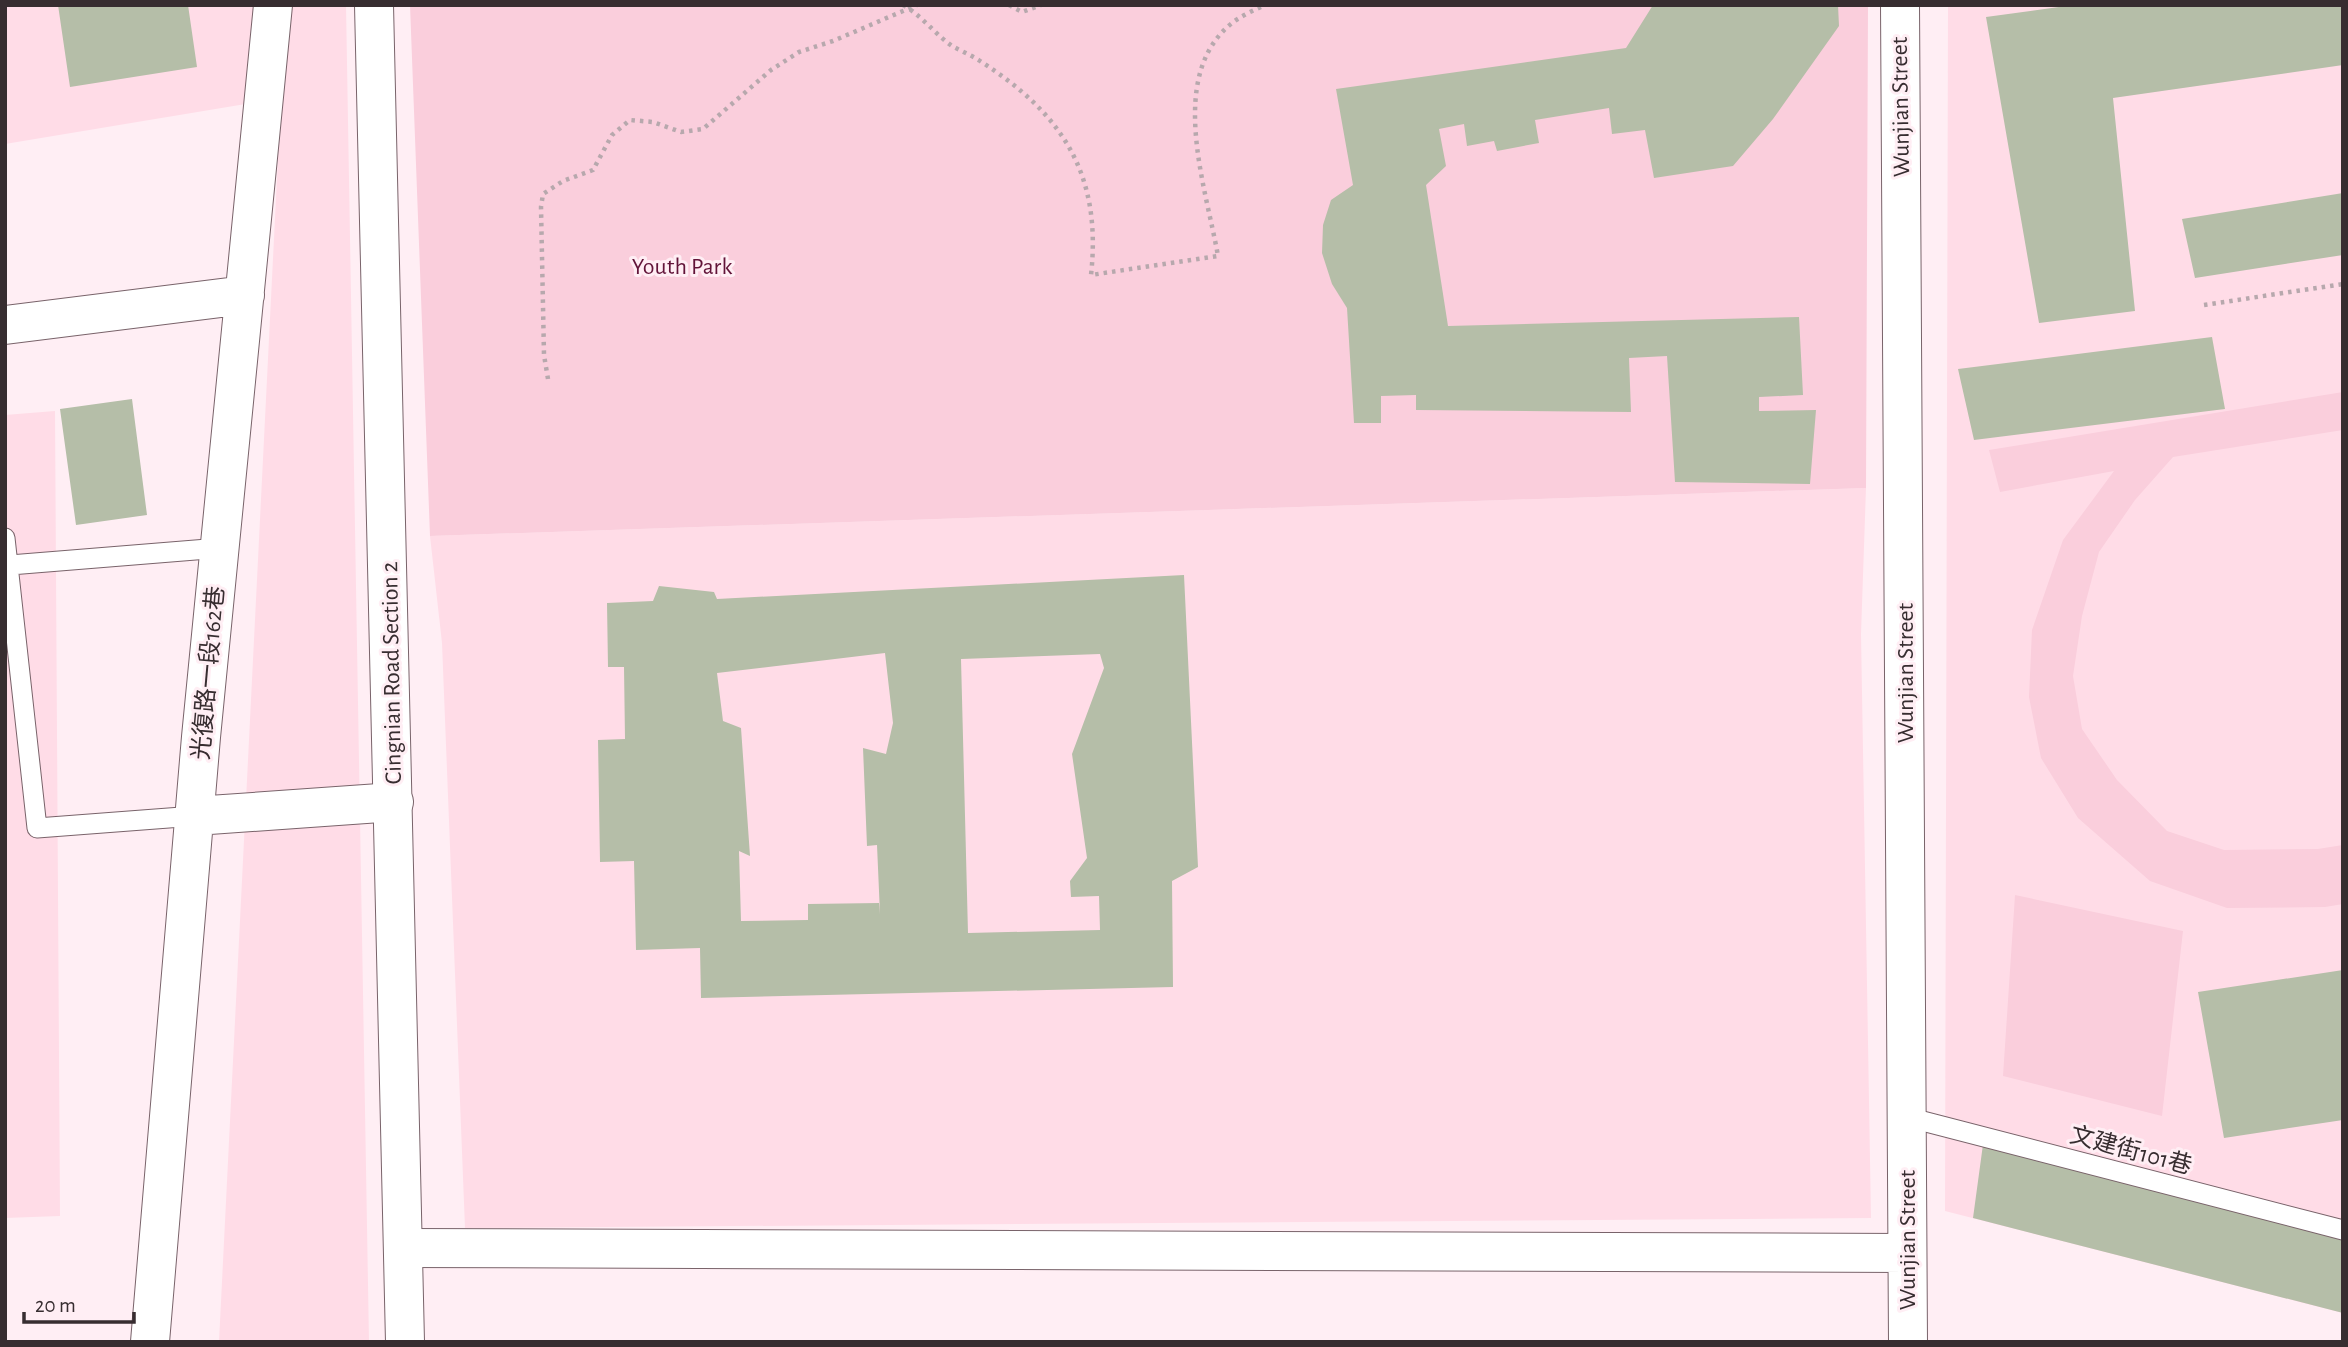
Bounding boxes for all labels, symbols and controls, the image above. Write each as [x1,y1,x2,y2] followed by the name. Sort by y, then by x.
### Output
[1888,36,1914,177] street label: Wunjian Street
[632,255,732,279] park label: Youth Park
[378,561,406,785] street label: Cingnian Road Section 2
[187,585,229,761] street label: 光復路一段162巷
[1894,602,1918,743] street label: Wunjian Street
[2067,1121,2195,1179] street label: 文建街101巷
[1896,1169,1920,1310] street label: Wunjian Street
[24,1280,135,1324] scale bar
[35,1295,76,1316] text: 20 m

